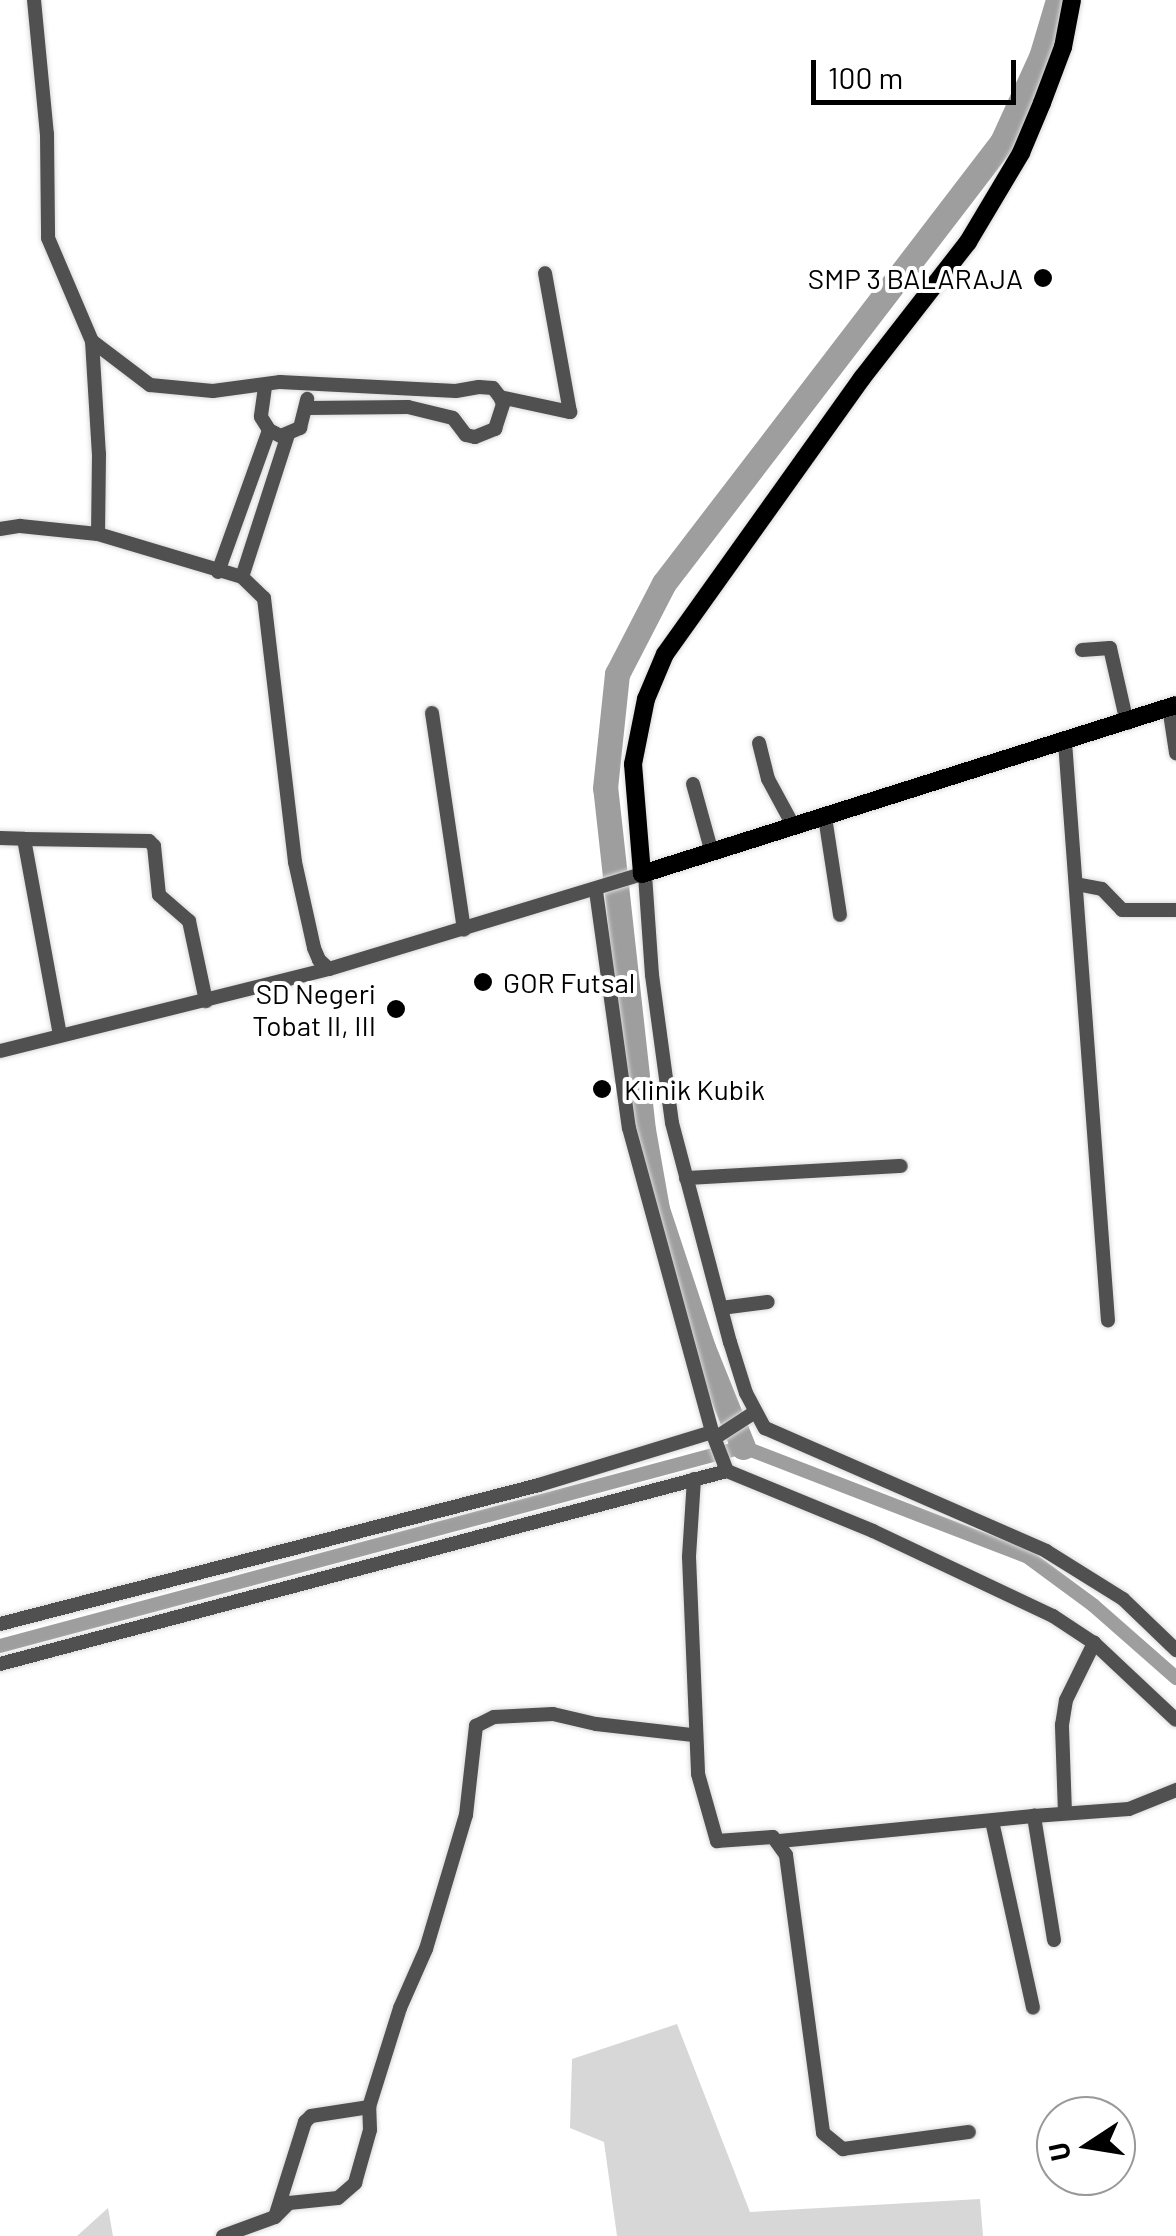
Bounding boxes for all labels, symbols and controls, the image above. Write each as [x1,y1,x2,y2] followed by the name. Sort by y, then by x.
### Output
[816,40,1021,102] scale bar
[828,59,903,95] text: 100 m
[808,261,1023,295] place label: SMP 3 BALARAJA
[1032,267,1054,289] marker: SMP 3 BALARAJA
[503,965,635,999] place label: GOR Futsal
[472,971,494,993] marker: GOR Futsal
[252,976,376,1042] place label: SD Negeri Tobat II, III
[385,998,407,1020] marker: SD Negeri Tobat II, III
[624,1072,765,1106] place label: Klinik Kubik
[589,1076,615,1102] marker: Klinik Kubik
[1036,2096,1136,2196] north arrow
[1040,2140,1077,2164] text: U

